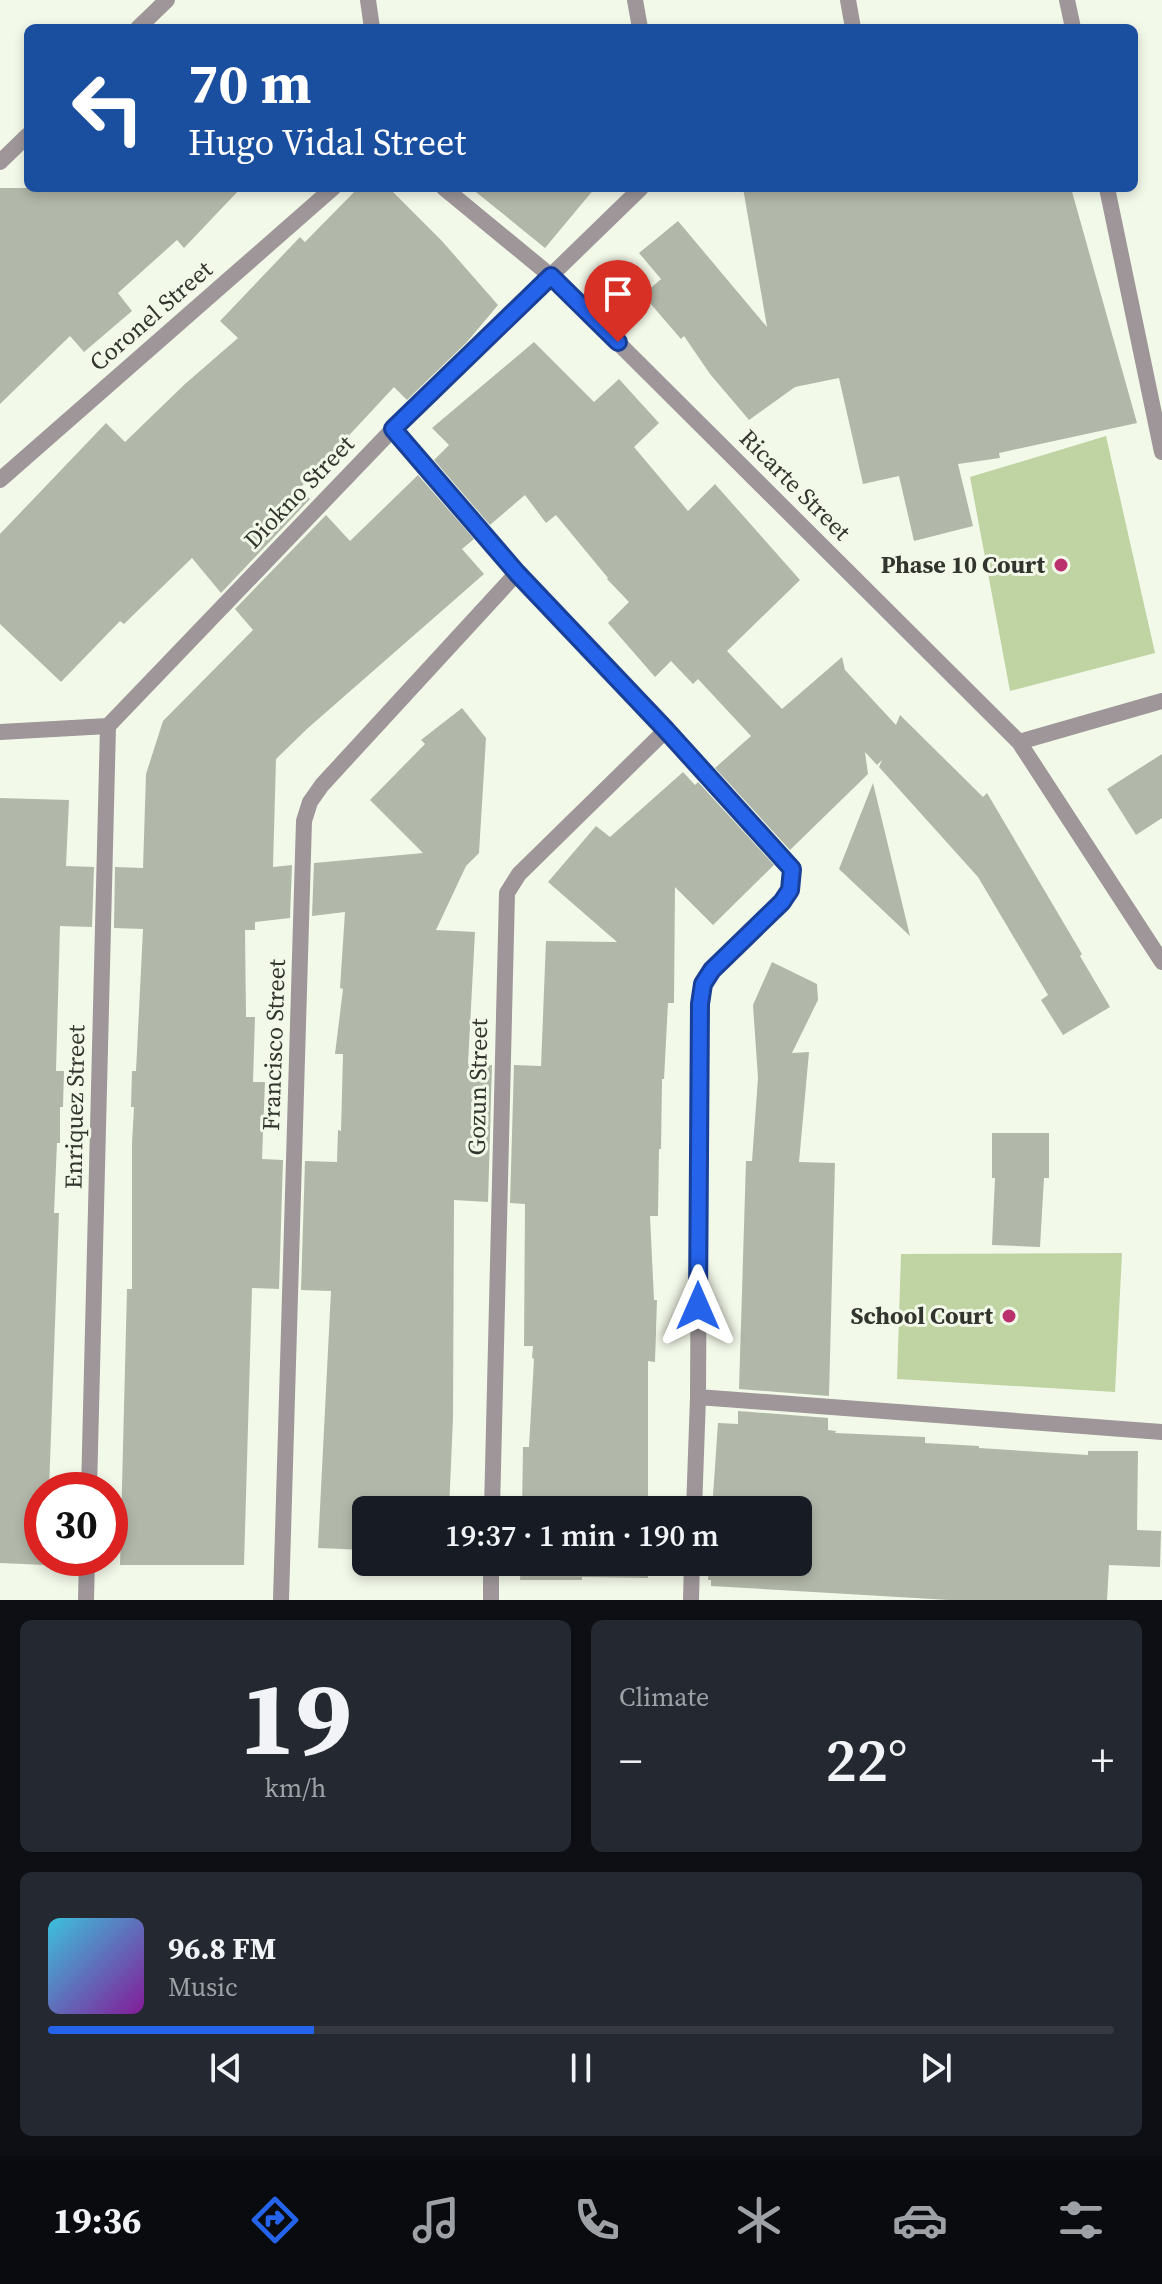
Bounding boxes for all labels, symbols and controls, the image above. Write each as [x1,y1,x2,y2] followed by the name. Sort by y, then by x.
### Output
[188,45,311,122] text: 70 m
[56,56,160,160] icon: left
[188,118,466,167] text: Hugo Vidal Street
[82,253,219,378] street label: Coronel Street
[584,260,652,342] pin
[596,272,640,316] icon: arrive
[732,422,858,548] street label: Ricarte Street
[236,428,361,555] street label: Diokno Street
[881,548,1045,581] place label: Phase 10 Court
[1052,556,1070,574] marker: Phase 10 Court
[254,958,293,1131] street label: Francisco Street
[460,1018,495,1156] street label: Gozun Street
[57,1024,92,1189] street label: Enriquez Street
[656,1264,740,1348] position arrow
[851,1299,993,1332] place label: School Court
[1000,1307,1018,1325] marker: School Court
[24,1472,128,1576] speed limit sign: 30
[445,1515,719,1556] text: 19:37 · 1 min · 190 m
[239,1646,352,1789] text: 19
[619,1679,709,1715] text: Climate
[825,1719,908,1801] text: 22°
[619,1730,642,1791] text: −
[1091,1730,1114,1791] text: +
[265,1770,326,1806] text: km/h
[168,1928,276,1969] text: 96.8 FM
[168,1969,238,2005] text: Music
[204,2046,248,2090] icon: previous
[559,2046,603,2090] icon: pause
[914,2046,958,2090] icon: next
[247,2192,303,2248] icon: directions
[408,2192,464,2248] icon: music
[569,2192,625,2248] icon: phone
[731,2192,787,2248] icon: climate
[892,2192,948,2248] icon: car
[1053,2192,1109,2248] icon: filters
[53,2196,142,2245] text: 19:36

